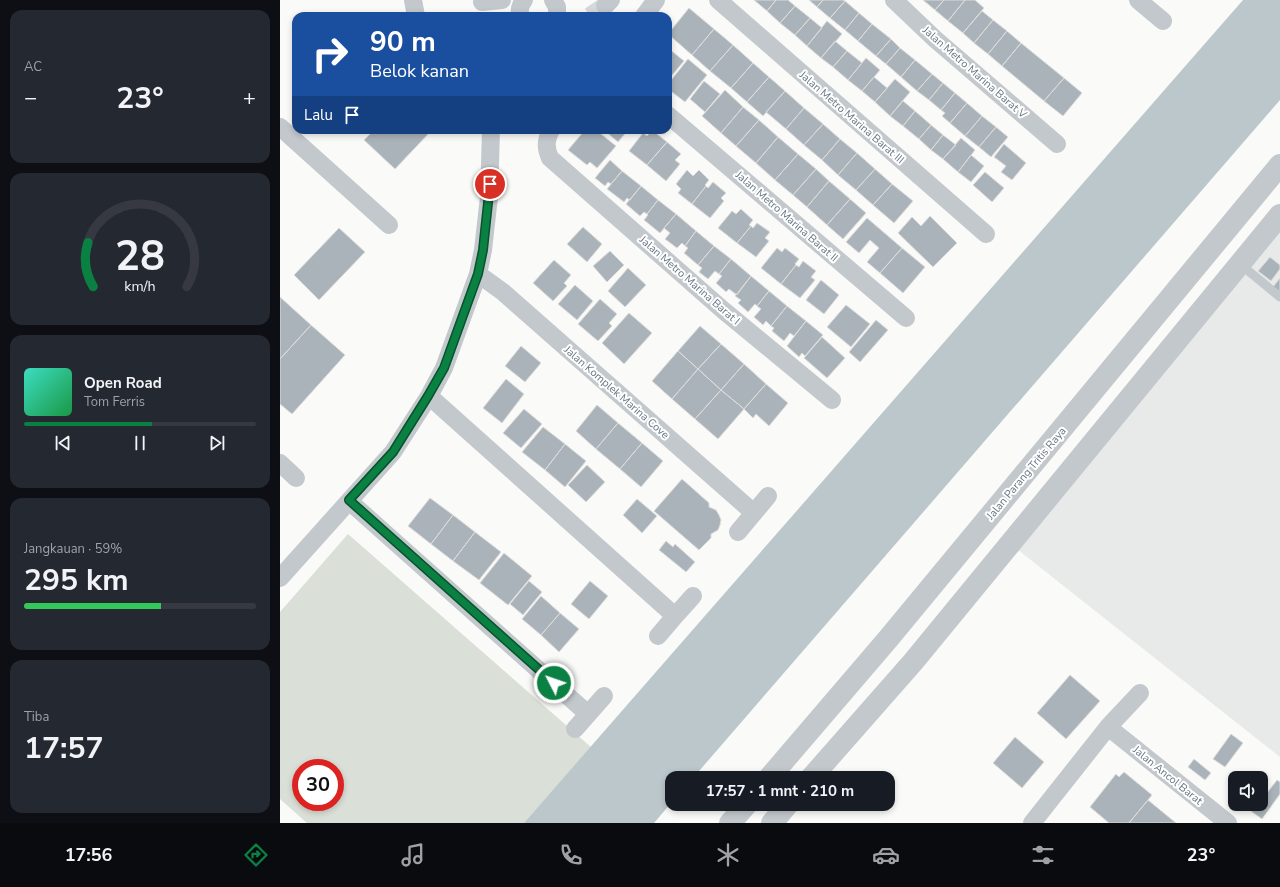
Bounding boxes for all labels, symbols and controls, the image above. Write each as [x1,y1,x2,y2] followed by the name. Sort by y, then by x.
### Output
[919,22,1030,122] street label: Jalan Metro Marina Barat V
[370,23,436,61] text: 90 m
[304,28,356,80] icon: right
[24,58,42,76] text: AC
[370,59,469,83] text: Belok kanan
[795,67,907,167] street label: Jalan Metro Marina Barat III
[116,78,164,119] text: 23°
[24,83,37,113] text: −
[243,83,256,113] text: +
[341,104,363,126] icon: arrive
[304,105,333,125] text: Lalu
[473,167,507,201] pin
[731,167,841,265] street label: Jalan Metro Marina Barat II
[479,173,501,195] icon: arrive
[115,228,165,285] text: 28
[635,232,743,328] street label: Jalan Metro Marina Barat I
[124,276,156,295] text: km/h
[560,342,673,442] street label: Jalan Komplek Marina Cove
[84,373,162,393] text: Open Road
[84,393,145,411] text: Tom Ferris
[983,424,1070,524] street label: Jalan Parang Tritis Raya
[52,432,74,454] icon: previous
[129,432,151,454] icon: pause
[206,432,228,454] icon: next
[24,540,122,558] text: Jangkauan · 59%
[24,560,129,601] text: 295 km
[533,662,575,704] position arrow
[24,708,49,726] text: Tiba
[24,728,103,769] text: 17:57
[1129,742,1206,808] street label: Jalan Ancol Barat
[292,759,344,811] speed limit sign: 30
[1228,771,1268,811] map controls
[1228,771,1268,811] button: sound
[706,781,854,801] text: 17:57 · 1 mnt · 210 m
[242,841,270,869] icon: directions
[399,841,427,869] icon: music
[557,841,585,869] icon: phone
[714,841,742,869] icon: climate
[872,841,900,869] icon: car
[1029,841,1057,869] icon: filters
[65,843,112,867] text: 17:56
[1187,843,1215,867] text: 23°

